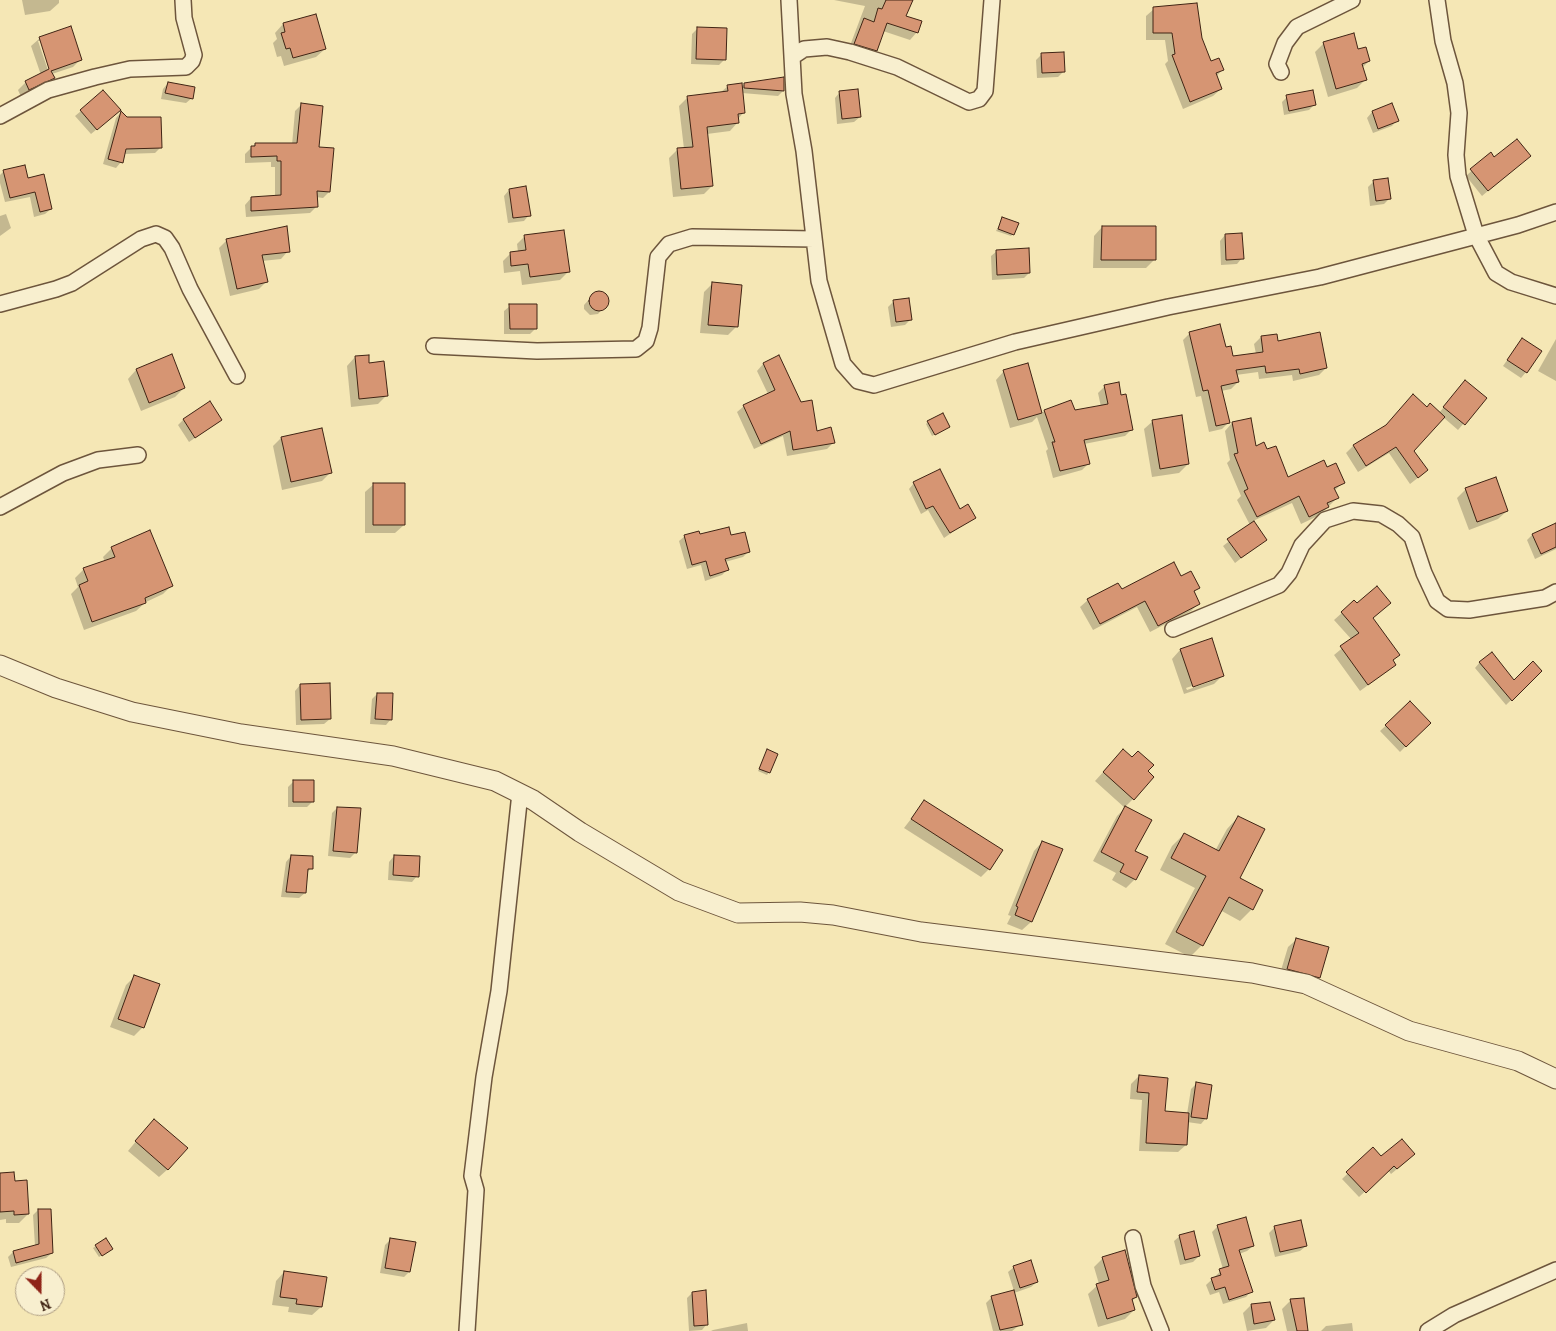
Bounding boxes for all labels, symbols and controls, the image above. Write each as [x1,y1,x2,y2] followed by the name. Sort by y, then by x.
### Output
[15,1266,65,1316] north arrow
[37,1294,54,1315] text: N

